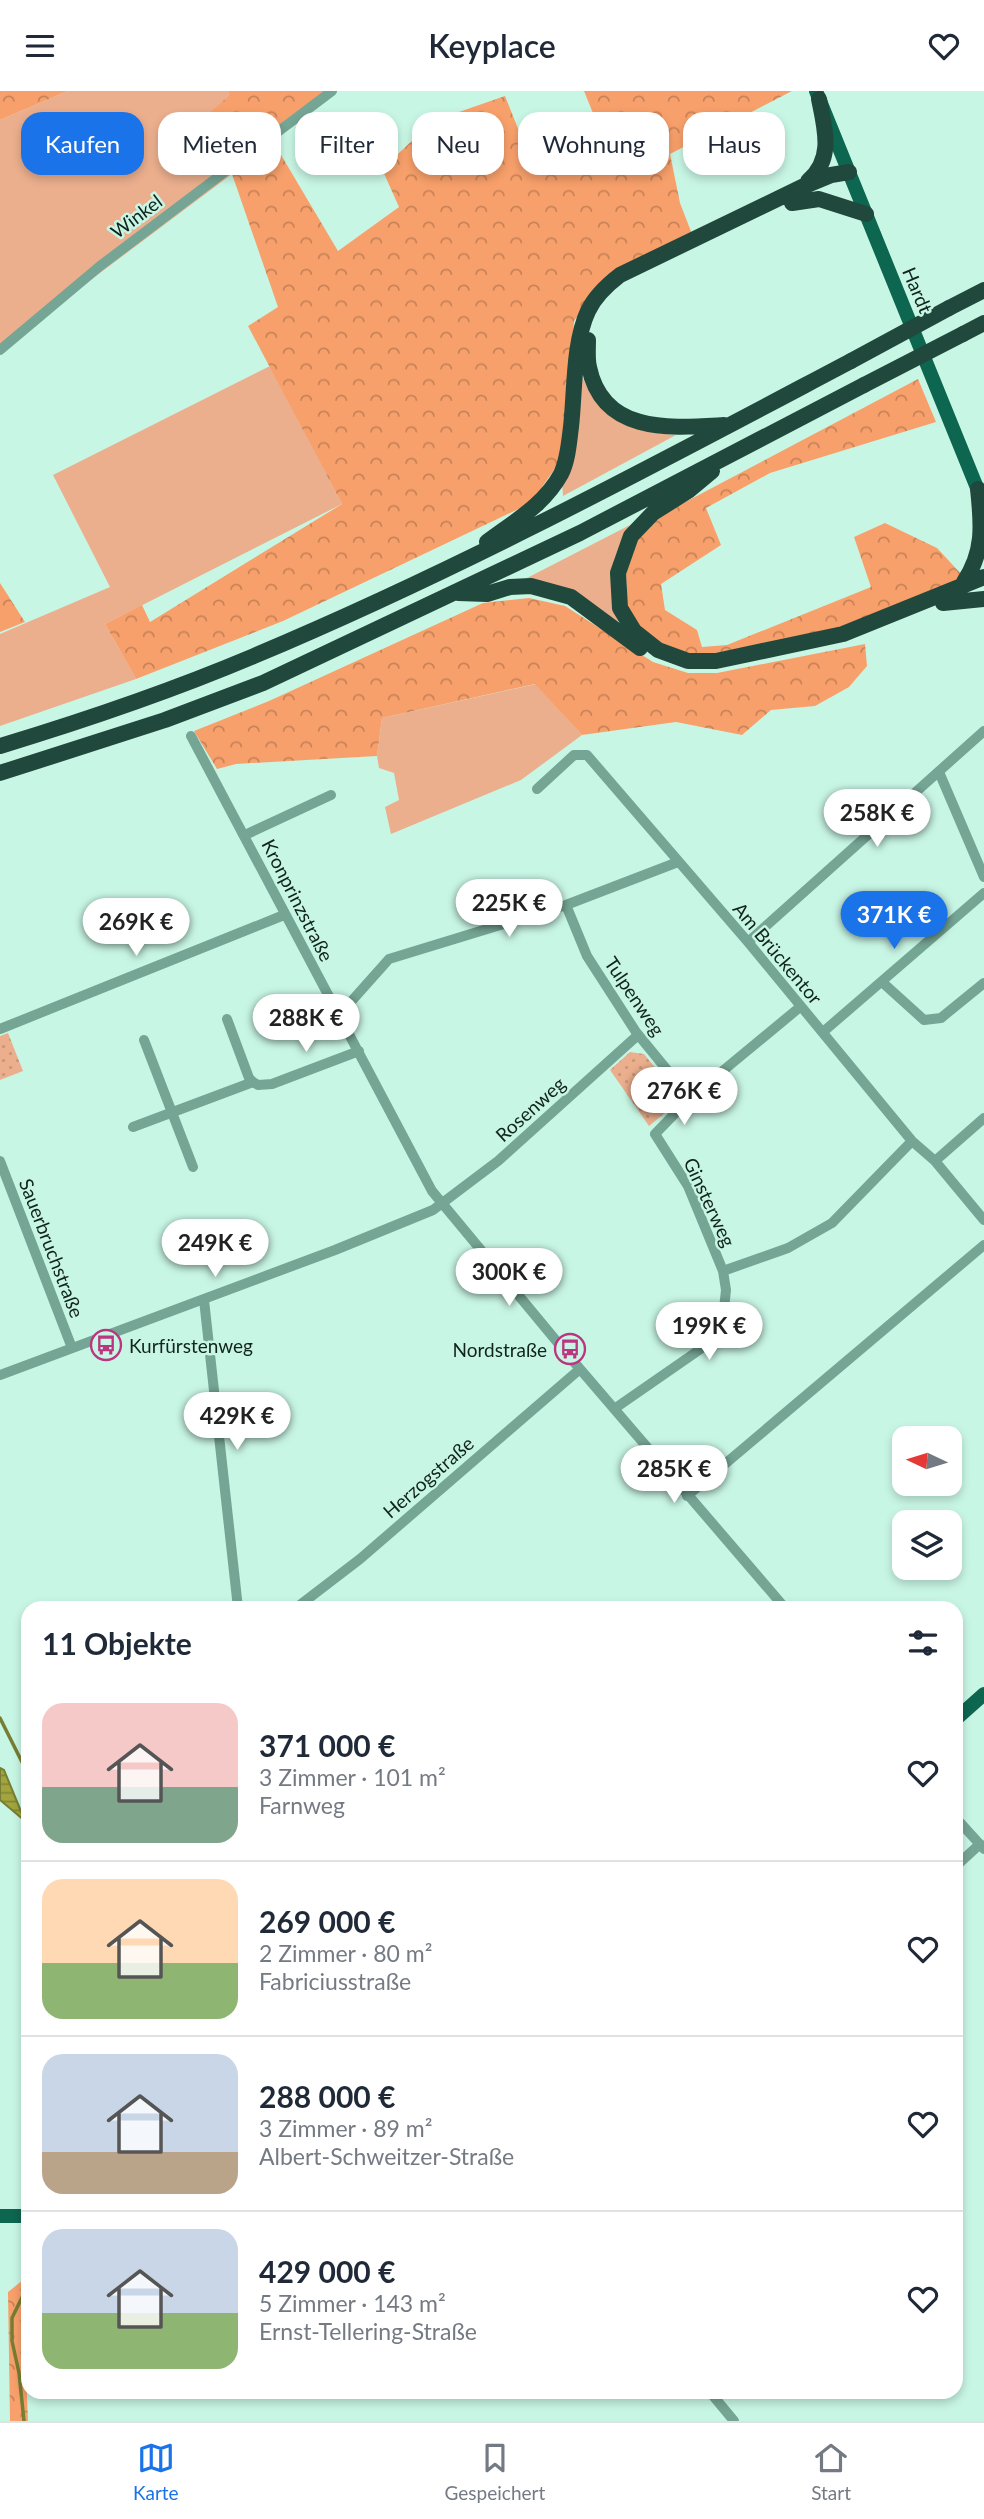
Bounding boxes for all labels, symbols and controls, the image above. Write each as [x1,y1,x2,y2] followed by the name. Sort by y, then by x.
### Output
[428,26,556,65] text: Keyplace
[21,27,59,65] icon: menu
[925,27,963,65] icon: heart
[21,112,144,175] chip: Kaufen
[158,112,281,175] chip: Mieten
[295,112,398,175] chip: Filter
[412,112,504,175] chip: Neu
[518,112,669,175] chip: Wohnung
[683,112,785,175] chip: Haus
[106,189,166,243] street label: Winkel
[898,264,938,317] street label: Hardt
[820,789,934,849] pin: 258K €
[840,798,914,826] text: 258K €
[257,835,339,965] street label: Kronprinzstraße
[452,879,566,939] pin: 225K €
[472,888,546,916] text: 225K €
[837,891,951,951] pin: 371K €
[729,897,827,1009] street label: Am Brückentor
[79,899,193,958] pin: 269K €
[857,900,931,928] text: 371K €
[99,907,173,935] text: 269K €
[600,952,670,1040] street label: Tulpenweg
[249,995,363,1054] pin: 288K €
[269,1003,343,1031] text: 288K €
[627,1067,741,1127] pin: 276K €
[491,1072,570,1146] street label: Rosenweg
[647,1076,721,1104] text: 276K €
[679,1154,741,1250] street label: Ginsterweg
[15,1175,89,1321] street label: Sauerbruchstraße
[158,1219,272,1279] pin: 249K €
[178,1228,252,1256] text: 249K €
[452,1249,566,1308] pin: 300K €
[472,1257,546,1285] text: 300K €
[652,1303,766,1362] pin: 199K €
[672,1311,746,1339] text: 199K €
[89,1328,123,1362] bus stop icon: Kurfürstenweg
[553,1332,587,1366] bus stop icon: Nordstraße
[129,1334,253,1357] place label: Kurfürstenweg
[453,1338,547,1361] place label: Nordstraße
[180,1393,294,1452] pin: 429K €
[200,1401,274,1429] text: 429K €
[892,1426,962,1496] north arrow
[892,1426,962,1580] map controls
[378,1431,478,1523] street label: Herzogstraße
[617,1445,731,1505] pin: 285K €
[637,1454,711,1482] text: 285K €
[892,1510,962,1580] button: layers
[904,1624,942,1662] icon: filters
[42,1625,192,1661] text: 11 Objekte
[259,1727,395,1763] text: 371 000 €
[98,1731,182,1815] icon: home
[904,1754,942,1792] icon: heart
[259,1763,446,1791] text: 3 Zimmer · 101 m²
[259,1791,345,1819] text: Farnweg
[259,1903,395,1939] text: 269 000 €
[98,1907,182,1991] icon: home
[904,1930,942,1968] icon: heart
[259,1939,432,1967] text: 2 Zimmer · 80 m²
[259,1967,411,1995] text: Fabriciusstraße
[259,2078,395,2114] text: 288 000 €
[98,2082,182,2166] icon: home
[904,2105,942,2143] icon: heart
[259,2114,432,2142] text: 3 Zimmer · 89 m²
[259,2142,514,2170] text: Albert-Schweitzer-Straße
[259,2253,395,2289] text: 429 000 €
[98,2257,182,2341] icon: home
[904,2280,942,2318] icon: heart
[259,2289,446,2317] text: 5 Zimmer · 143 m²
[259,2317,477,2345] text: Ernst-Tellering-Straße
[133,2439,179,2504] tab: Karte
[445,2439,545,2504] tab: Gespeichert
[811,2439,851,2504] tab: Start

